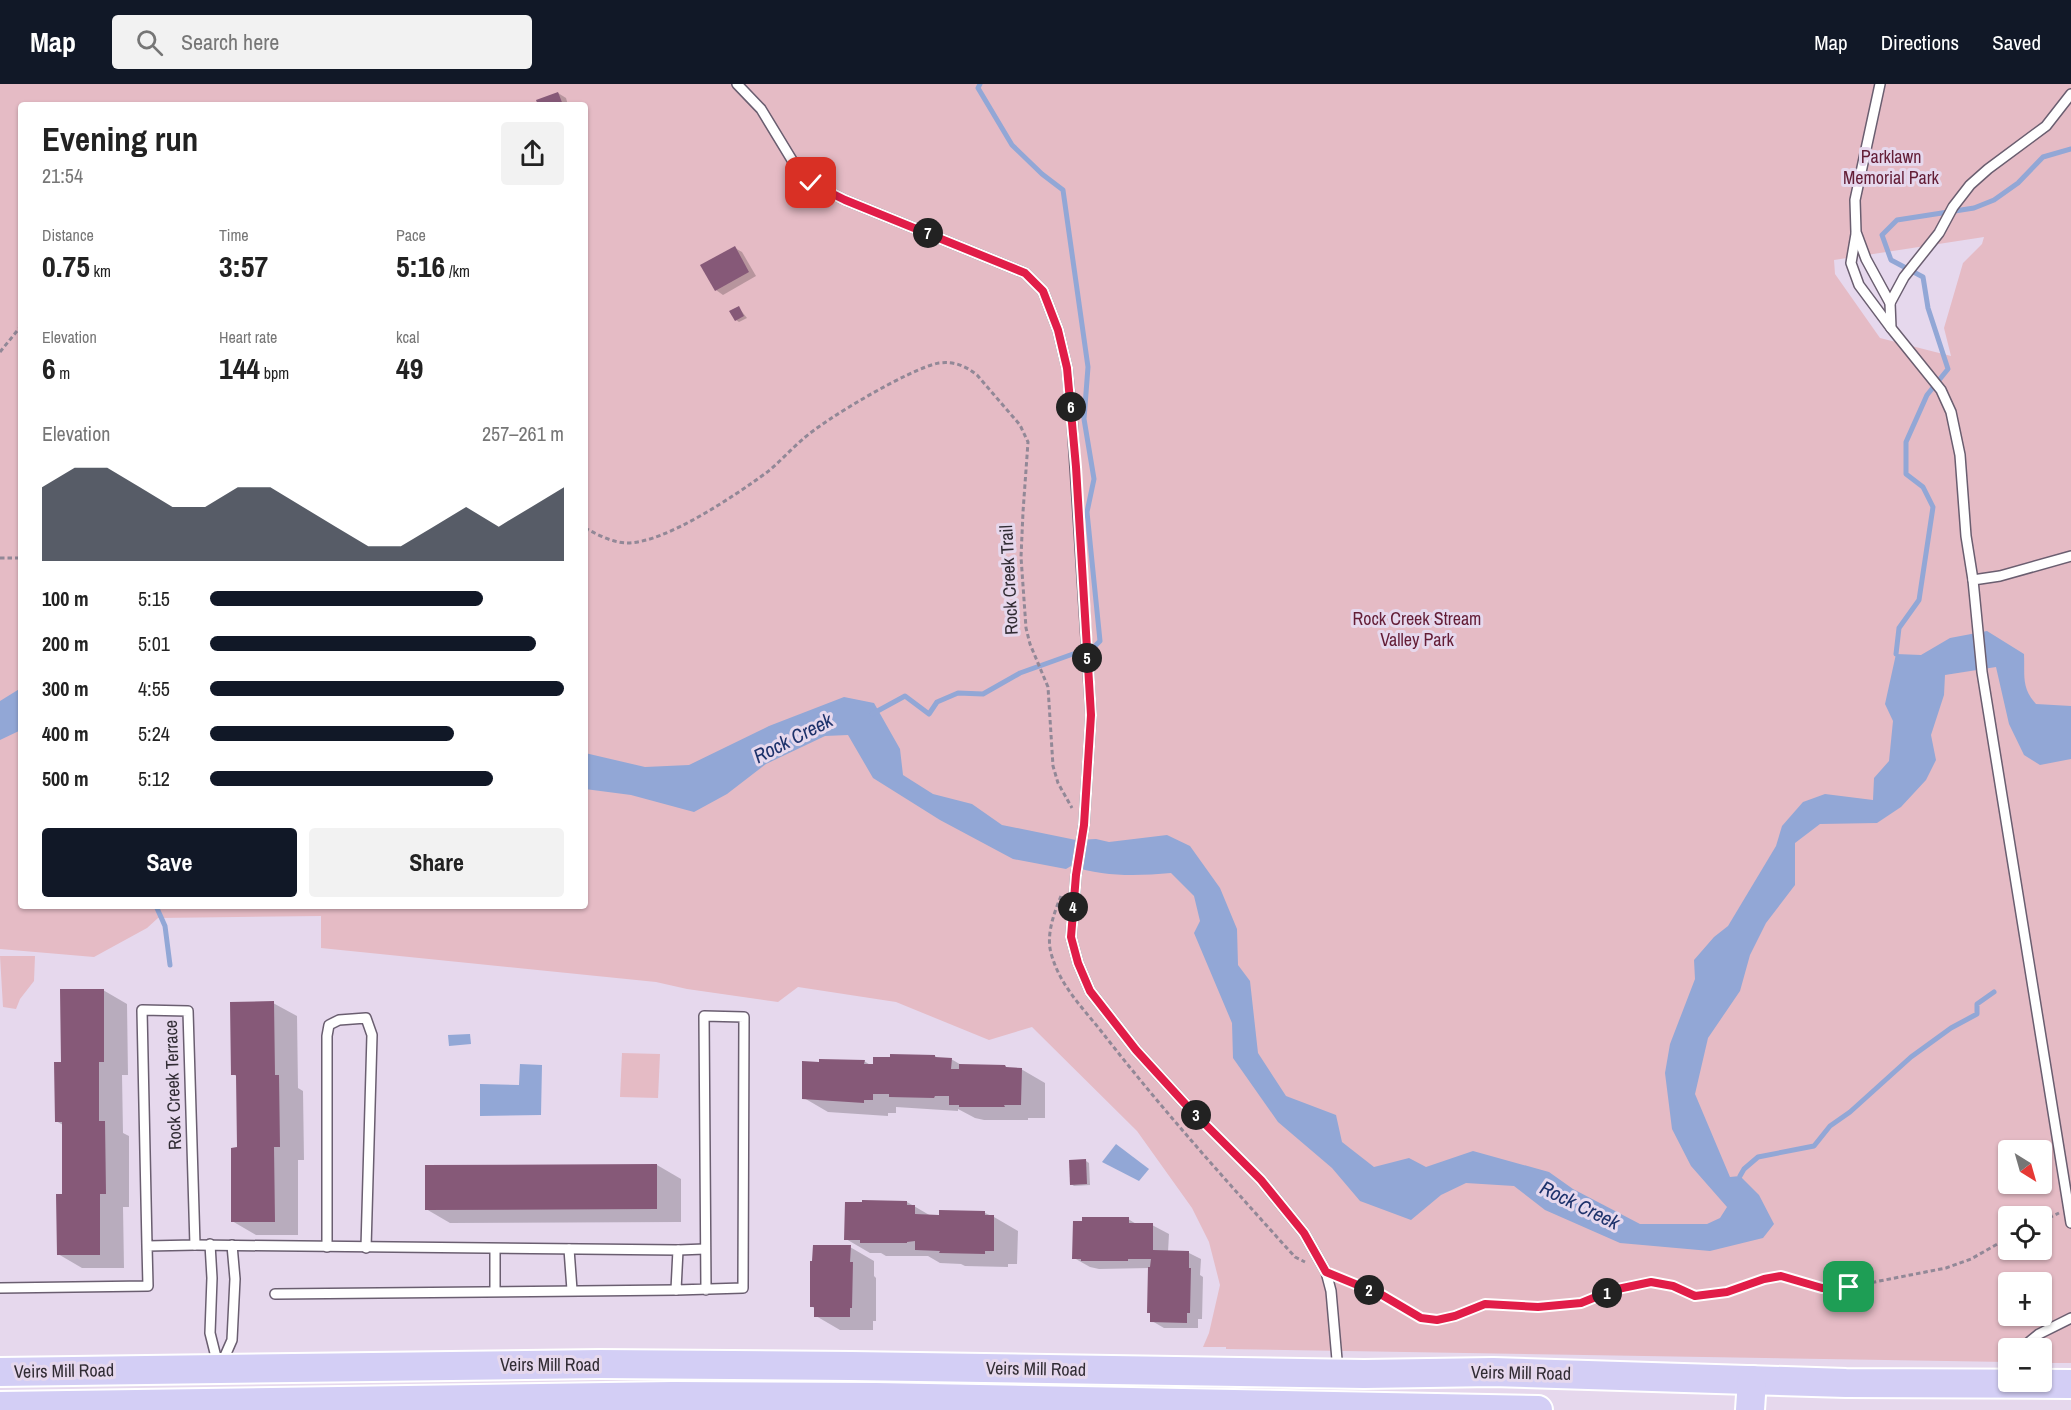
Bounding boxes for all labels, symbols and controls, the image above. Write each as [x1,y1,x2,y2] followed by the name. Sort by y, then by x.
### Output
[112,15,532,69] search box
[30,23,76,61] text: Map
[133,26,166,59] icon: search
[181,27,279,57] text: Search here
[1814,28,1848,57] text: Map
[1881,28,1959,57] text: Directions
[1992,28,2041,57] text: Saved
[42,117,198,161] text: Evening run
[501,122,564,185] button: share
[1843,144,1940,190] park label: Parklawn Memorial Park
[785,157,836,208] pin
[42,162,83,189] text: 21:54
[794,166,827,199] icon: check
[913,218,943,248] pin: 7
[924,222,932,244] text: 7
[42,224,94,246] text: Distance
[219,224,249,246] text: Time
[396,224,426,246] text: Pace
[42,246,90,286] text: 0.75
[219,246,268,286] text: 3:57
[396,246,445,286] text: 5:16
[90,260,111,282] text: km
[445,260,470,282] text: /km
[42,326,97,348] text: Elevation
[219,326,277,348] text: Heart rate
[396,326,419,348] text: kcal
[42,348,56,388] text: 6
[219,348,260,388] text: 144
[396,348,423,388] text: 49
[56,362,70,384] text: m
[260,362,289,384] text: bpm
[1056,392,1086,422] pin: 6
[1067,396,1075,418] text: 6
[42,420,110,447] text: Elevation
[482,420,564,447] text: 257–261 m
[993,524,1024,636] street label: Rock Creek Trail
[42,585,89,612] text: 100 m
[138,585,170,612] text: 5:15
[1353,606,1481,652] park label: Rock Creek Stream Valley Park
[42,630,89,657] text: 200 m
[138,630,170,657] text: 5:01
[1072,643,1102,673] pin: 5
[1083,647,1091,669] text: 5
[42,675,89,702] text: 300 m
[138,675,170,702] text: 4:55
[748,706,838,769] water label: Rock Creek
[42,720,89,747] text: 400 m
[138,720,170,747] text: 5:24
[42,765,89,792] text: 500 m
[138,765,170,792] text: 5:12
[42,828,297,897] button: Save
[309,828,564,897] button: Share
[1058,892,1088,922] pin: 4
[1069,896,1077,918] text: 4
[158,1020,187,1150] street label: Rock Creek Terrace
[1181,1100,1211,1130] pin: 3
[1192,1104,1200,1126] text: 3
[1998,1140,2052,1194] north arrow
[1998,1140,2052,1392] map controls
[1536,1174,1625,1236] water label: Rock Creek
[1998,1206,2052,1260] button: locate
[1823,1261,1874,1312] pin
[1832,1270,1865,1303] icon: arrive
[1998,1272,2052,1326] button: +
[1354,1275,1384,1305] pin: 2
[1592,1278,1622,1308] pin: 1
[1365,1279,1373,1301] text: 2
[1603,1282,1611,1304] text: 1
[1998,1338,2052,1392] button: −
[500,1352,600,1377] street label: Veirs Mill Road
[986,1355,1086,1382] street label: Veirs Mill Road
[14,1357,114,1384] street label: Veirs Mill Road
[1471,1359,1571,1386] street label: Veirs Mill Road

